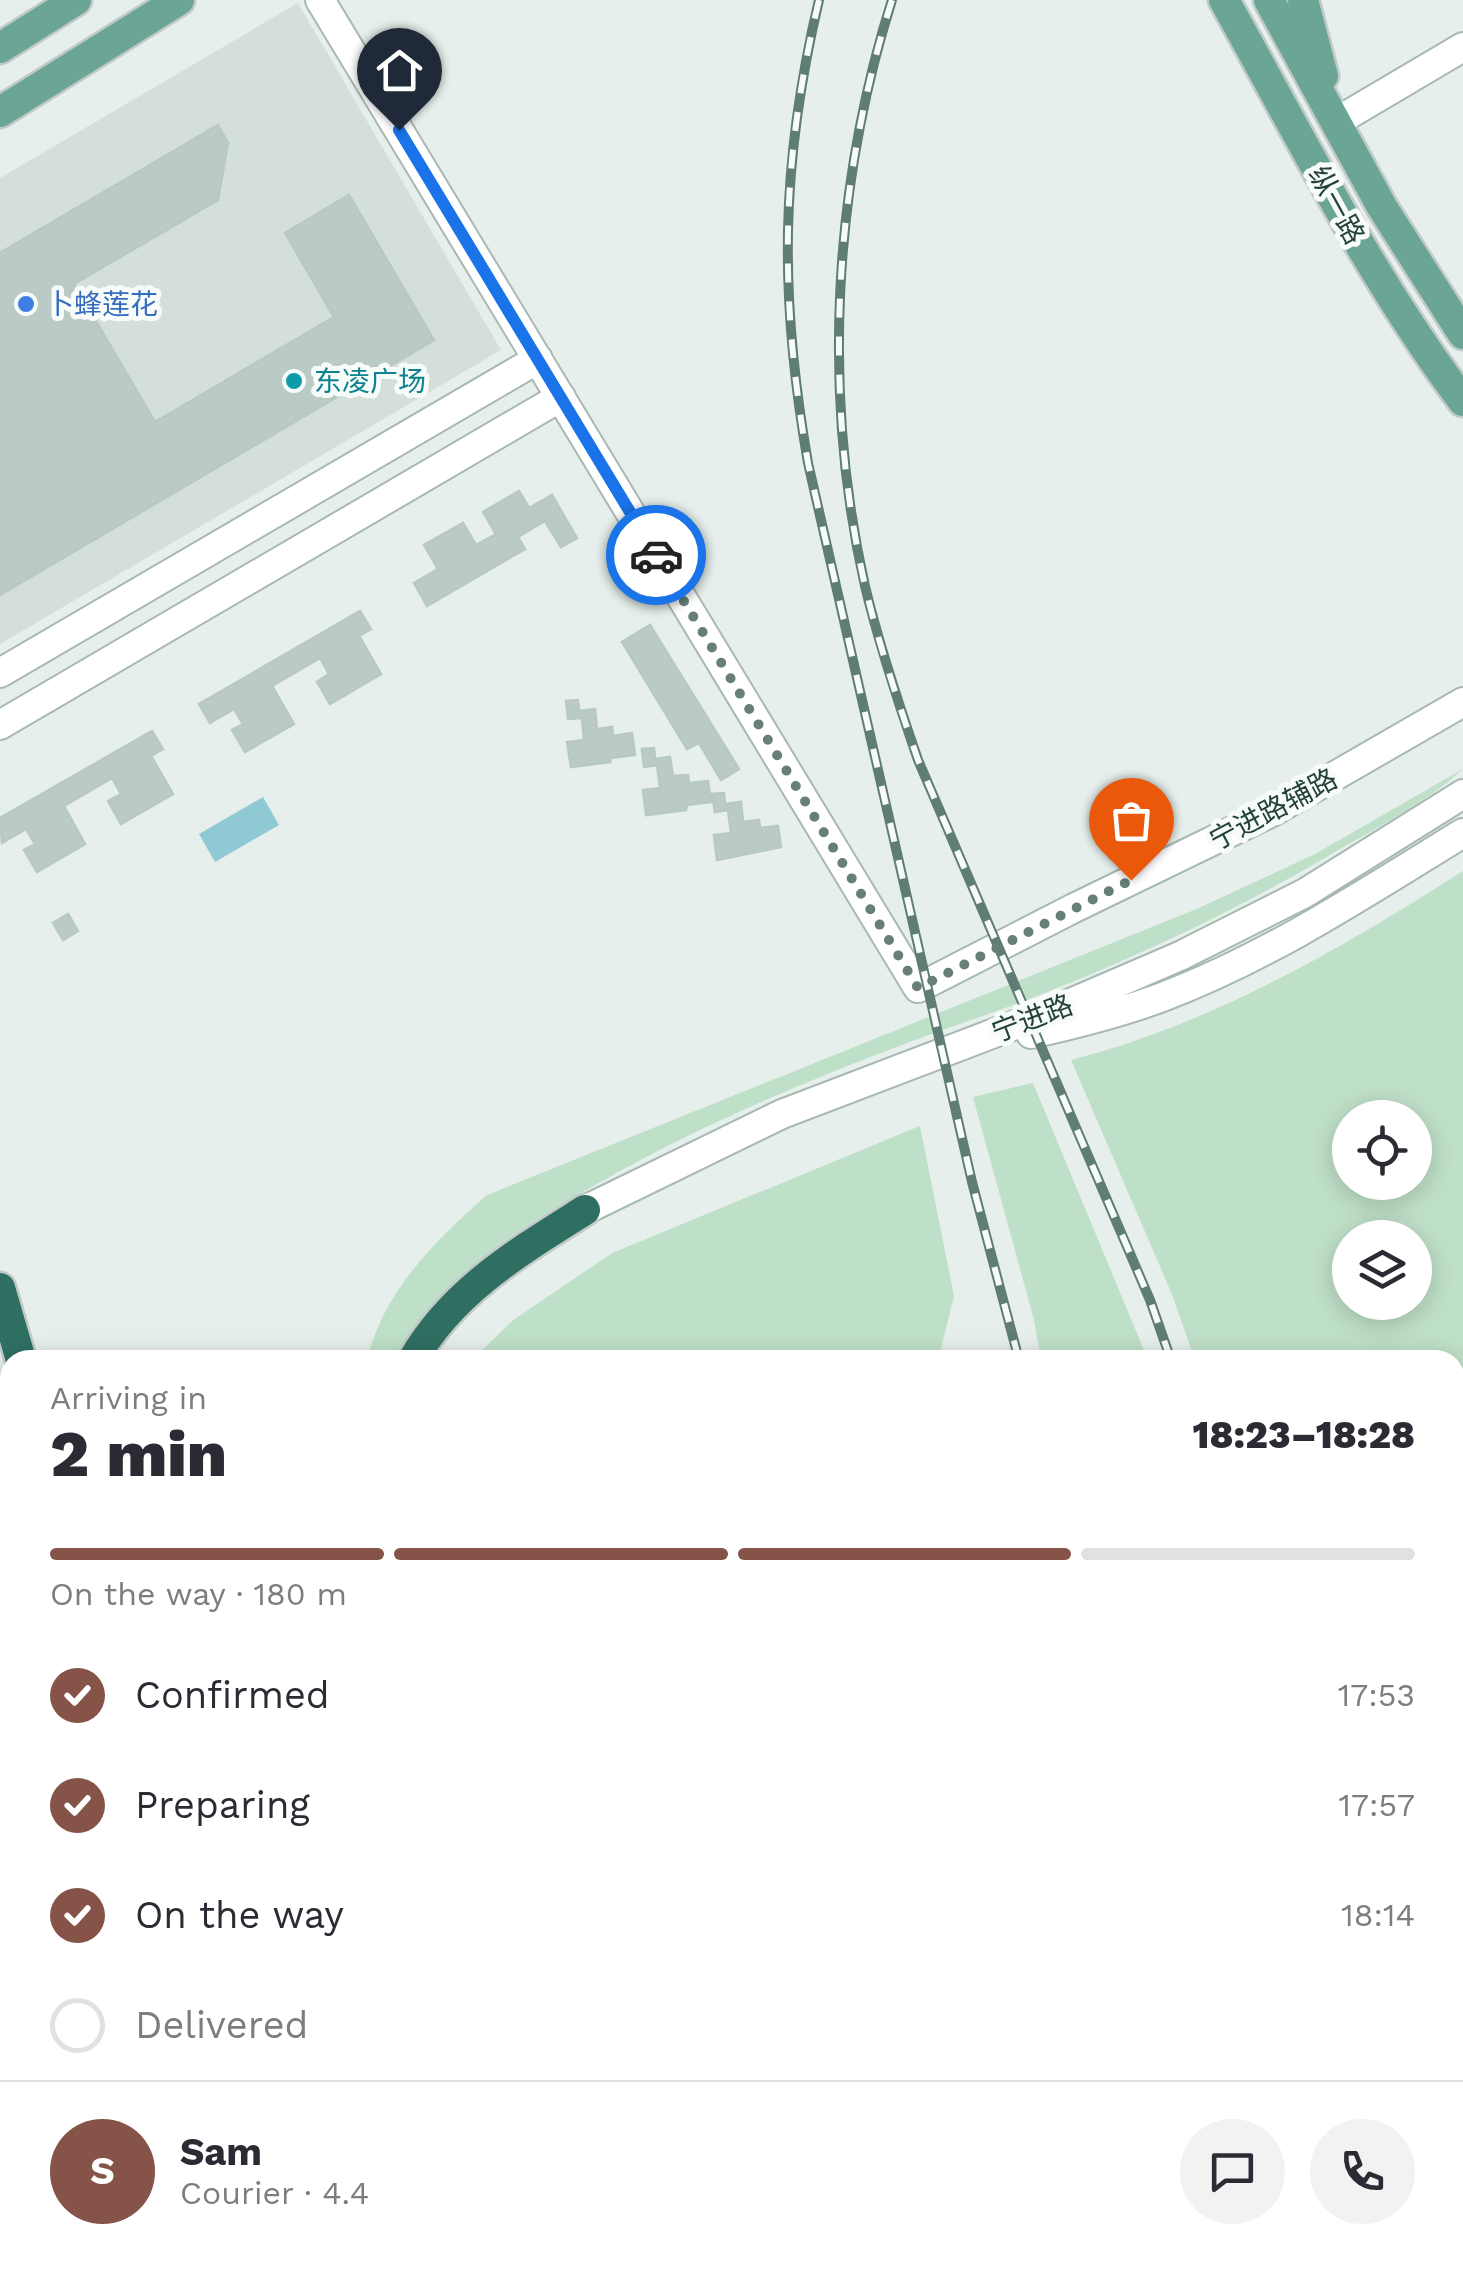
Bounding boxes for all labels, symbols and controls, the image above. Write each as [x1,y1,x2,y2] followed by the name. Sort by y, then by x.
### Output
[357,28,442,131] pin
[372,43,427,98] icon: home
[1302,161,1371,250] street label: 纵一路
[46,288,158,321] place label: 卜蜂莲花
[15,293,37,315] marker: 卜蜂莲花
[314,365,426,398] place label: 东凌广场
[283,370,305,392] marker: 东凌广场
[606,505,706,605] courier
[629,528,684,583] icon: car
[1204,762,1343,857] street label: 宁进路辅路
[1089,778,1174,881] pin
[1104,793,1159,848] icon: bag
[987,988,1077,1049] street label: 宁进路
[1332,1100,1432,1320] map controls
[1332,1100,1432,1200] button: locate
[1332,1220,1432,1320] button: layers
[50,1379,207,1417] text: Arriving in
[1193,1413,1415,1457] text: 18:23–18:28
[50,1416,227,1492] text: 2 min
[50,1575,347,1613] text: On the way · 180 m
[50,1668,105,1723] icon: check
[135,1673,330,1717] text: Confirmed
[1338,1676,1415,1714] text: 17:53
[50,1778,105,1833] icon: check
[135,1783,310,1827] text: Preparing
[1339,1786,1415,1824] text: 17:57
[50,1888,105,1943] icon: check
[135,1893,344,1937] text: On the way
[1341,1896,1415,1934] text: 18:14
[135,2003,308,2047] text: Delivered
[1180,2119,1285,2224] button: chat
[1310,2119,1415,2224] button: phone
[180,2130,262,2174] text: Sam
[90,2149,115,2193] text: S
[180,2174,369,2212] text: Courier · 4.4

